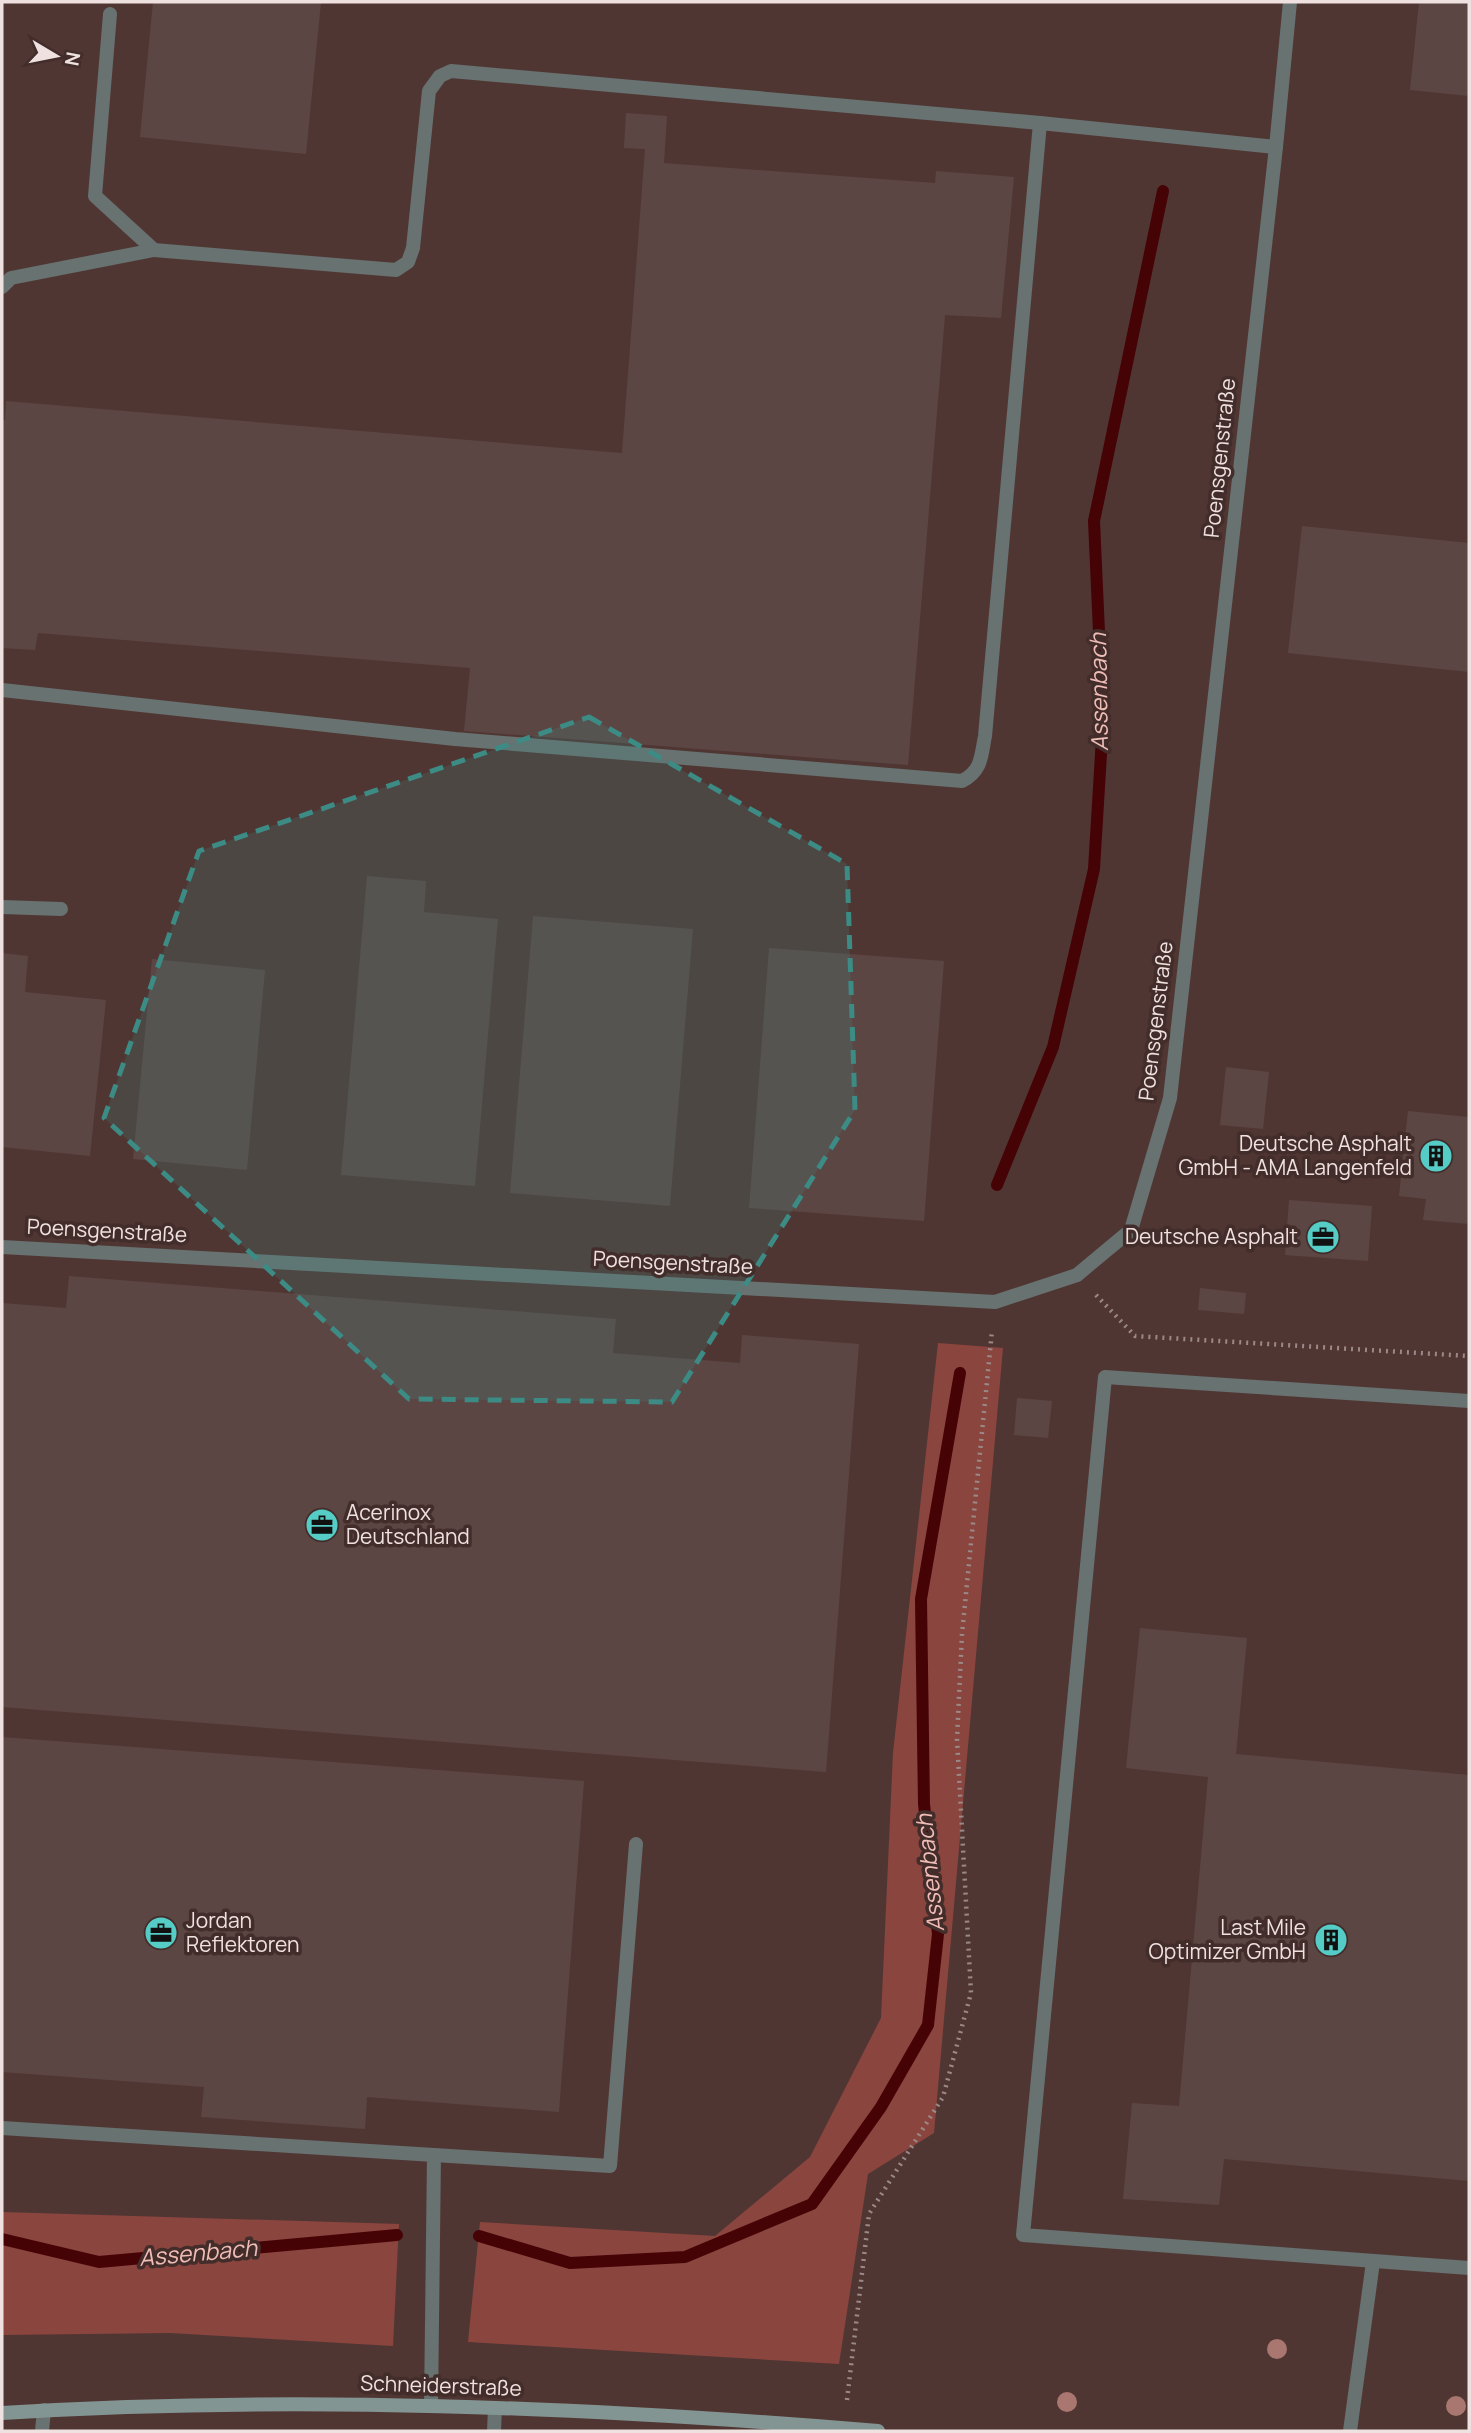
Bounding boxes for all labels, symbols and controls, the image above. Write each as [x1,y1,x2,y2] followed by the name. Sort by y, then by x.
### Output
[21,21,91,91] north arrow
[59,50,87,68] text: N
[1197,377,1241,539] street label: Poensgenstraße
[1081,631,1115,751] water label: Assenbach
[1131,940,1179,1102] street label: Poensgenstraße
[1179,1129,1412,1181] place label: Deutsche Asphalt GmbH - AMA Langenfeld
[1417,1137,1455,1175] building icon: Deutsche Asphalt GmbH - AMA Langenfeld
[26,1212,188,1248] street label: Poensgenstraße
[1304,1218,1342,1256] office icon: Deutsche Asphalt
[1125,1222,1298,1250] place label: Deutsche Asphalt
[592,1244,754,1280] street label: Poensgenstraße
[346,1498,470,1550] place label: Acerinox Deutschland
[303,1506,341,1544] office icon: Acerinox Deutschland
[907,1811,951,1934] water label: Assenbach
[186,1906,300,1958] place label: Jordan Reflektoren
[1149,1913,1306,1965] place label: Last Mile Optimizer GmbH
[142,1914,180,1952] office icon: Jordan Reflektoren
[1312,1921,1350,1959] building icon: Last Mile Optimizer GmbH
[138,2231,260,2273] water label: Assenbach
[360,2368,522,2402] street label: Schneiderstraße

